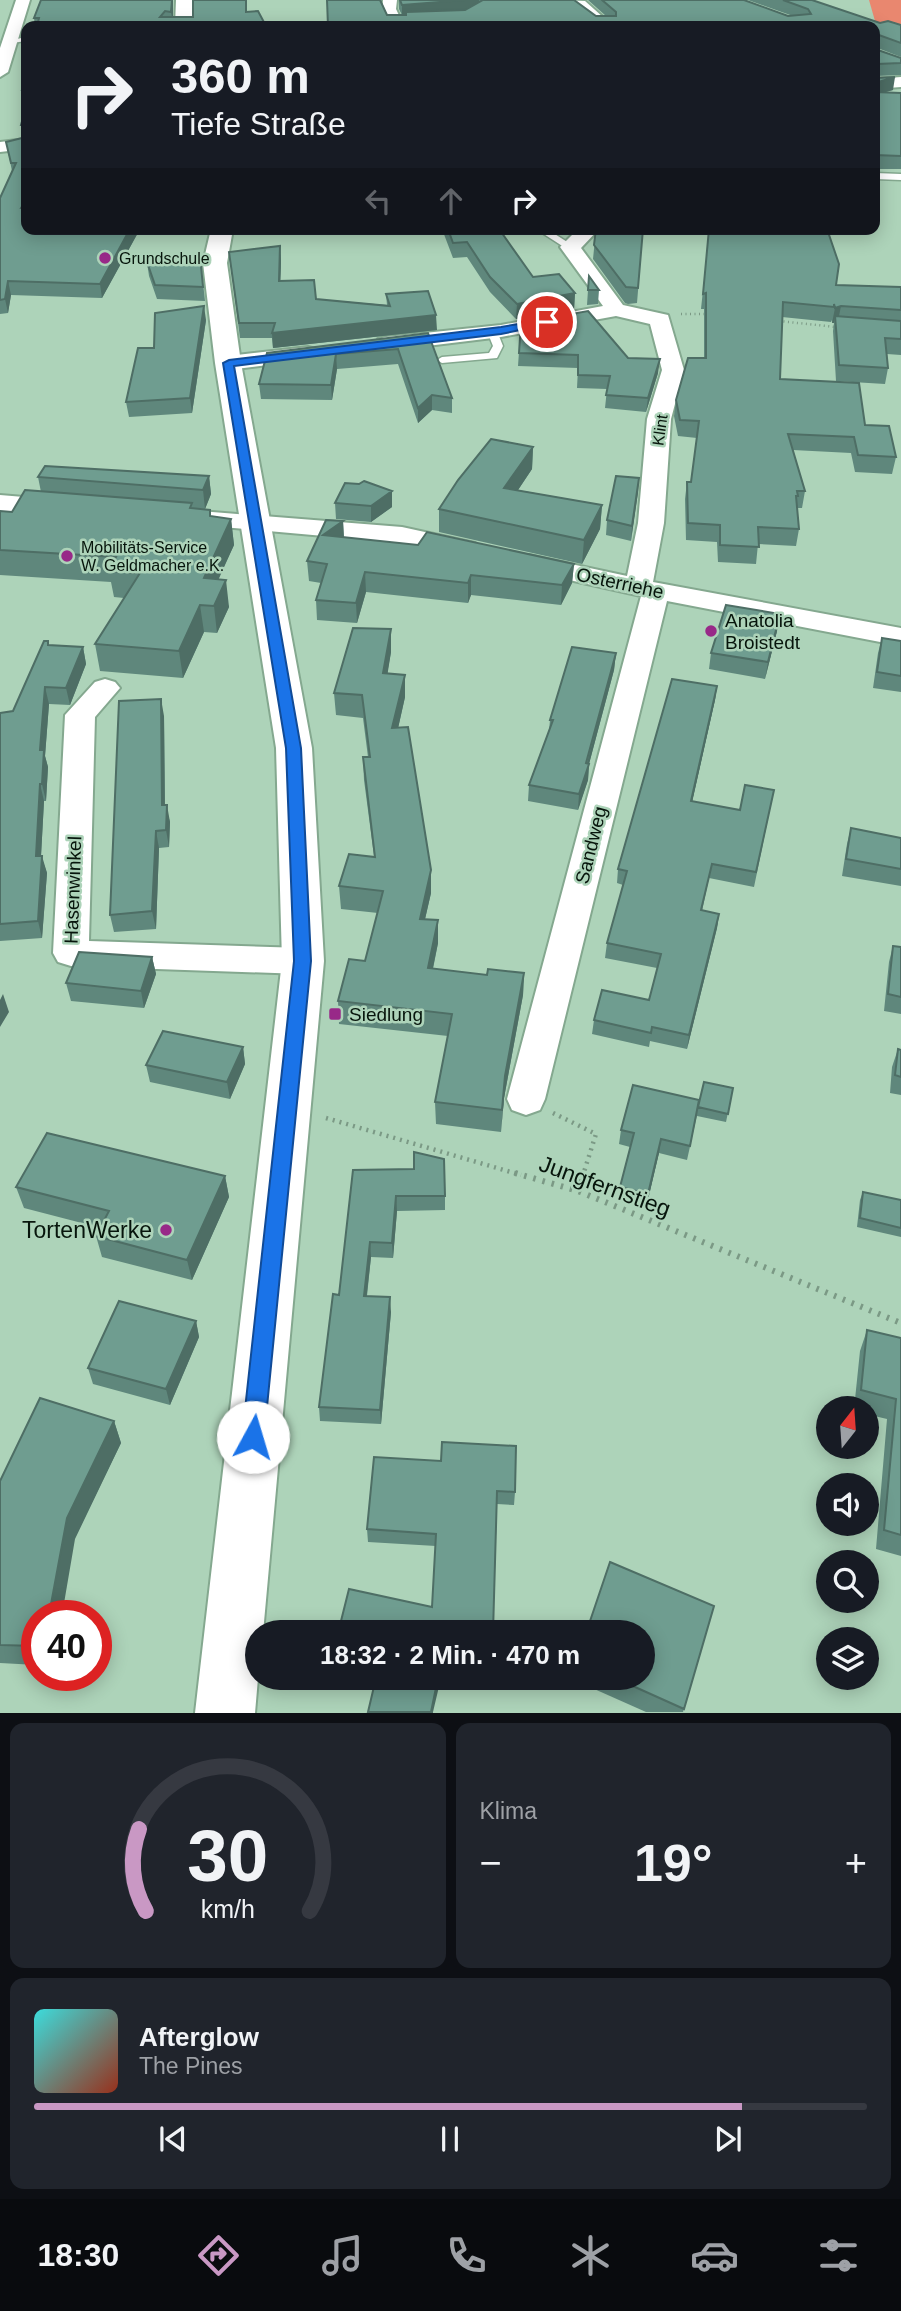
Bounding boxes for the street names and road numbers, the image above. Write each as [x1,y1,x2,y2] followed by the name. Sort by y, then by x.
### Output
[649,413,671,447] street label: Klint
[574,564,666,602] street label: Osterriehe
[571,804,611,886] street label: Sandweg
[61,836,85,944] street label: Hasenwinkel
[536,1150,674,1222] street label: Jungfernstieg

